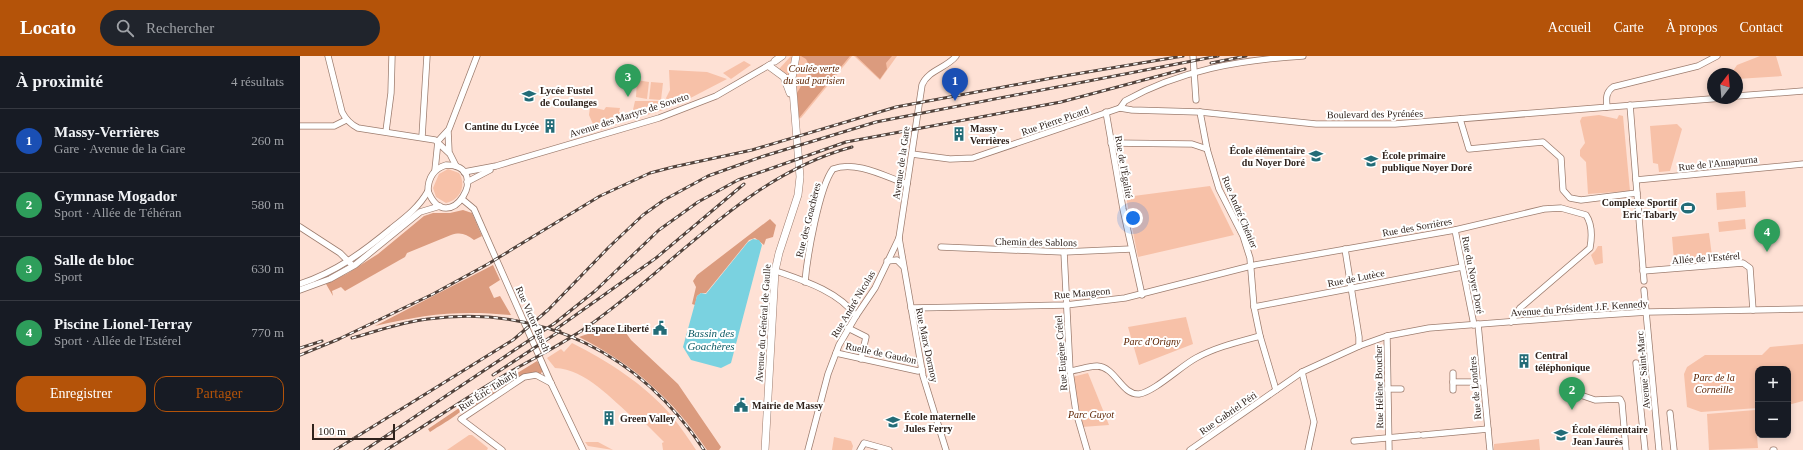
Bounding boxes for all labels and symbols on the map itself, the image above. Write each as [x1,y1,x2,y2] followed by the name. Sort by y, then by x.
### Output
[783,63,845,86] park label: Coulée verte du sud parisien
[615,64,641,97] pin: 3
[942,68,968,101] pin: 1
[1707,68,1743,104] north arrow
[540,85,597,108] place label: Lycée Fustel de Coulanges
[521,88,537,104] school or university icon: Lycée Fustel de Coulanges
[568,90,690,140] street label: Avenue des Martyrs de Soweto
[1020,104,1090,138] street label: Rue Pierre Picard
[1327,108,1423,120] street label: Boulevard des Pyrénées
[542,118,558,134] building icon: Cantine du Lycée
[465,121,540,132] place label: Cantine du Lycée
[970,123,1010,146] place label: Massy - Verrières
[890,125,912,200] street label: Avenue de la Gare
[951,126,967,142] building icon: Massy - Verrières
[1113,135,1135,200] street label: Rue de l'Égalité
[1229,145,1306,168] place label: École élémentaire du Noyer Doré
[1308,148,1324,164] school or university icon: École élémentaire du Noyer Doré
[1382,150,1472,173] place label: École primaire publique Noyer Doré
[1363,153,1379,169] school or university icon: École primaire publique Noyer Doré
[1678,153,1759,173] street label: Rue de l'Annapurna
[1220,174,1260,250] street label: Rue André Chénier
[793,181,823,259] street label: Rue des Goachères
[1602,197,1678,220] place label: Complexe Sportif Eric Tabarly
[1680,200,1696,216] sports icon: Complexe Sportif Eric Tabarly
[1123,208,1143,228] your location
[1381,215,1453,239] street label: Rue des Sorrières
[1754,219,1780,252] pin: 4
[1460,235,1486,315] street label: Rue du Noyer Doré
[995,236,1077,248] street label: Chemin des Sablons
[1671,250,1741,266] street label: Allée de l'Estérel
[753,263,773,382] street label: Avenue du Général de Gaulle
[1327,267,1386,289] street label: Rue de Lutèce
[829,268,877,339] street label: Rue André Nicolas
[514,285,552,353] street label: Rue Victor Basch
[1053,285,1111,301] street label: Rue Mangeon
[1510,298,1648,318] street label: Avenue du Président J.F. Kennedy
[914,307,940,383] street label: Rue Marx Dormoy
[1053,315,1069,391] street label: Rue Eugène Crétel
[652,320,668,336] public building icon: Espace Liberté
[585,323,650,334] place label: Espace Liberté
[687,327,735,352] water label: Bassin des Goachères
[1634,330,1652,409] street label: Avenue Saint-Marc
[1122,336,1181,347] park label: Parc d'Origny
[845,340,917,366] street label: Ruelle de Gaudon
[1373,345,1385,429] street label: Rue Hélène Boucher
[1535,350,1591,373] place label: Central téléphonique
[1516,353,1532,369] building icon: Central téléphonique
[1467,356,1483,420] street label: Rue de Londres
[456,367,520,413] street label: Rue Éric Tabarly
[1692,372,1735,395] park label: Parc de la Corneille
[1559,377,1585,410] pin: 2
[1197,389,1259,437] street label: Rue Gabriel Péri
[733,397,749,413] public building icon: Mairie de Massy
[752,400,823,411] place label: Mairie de Massy
[1067,409,1114,420] park label: Parc Guyot
[601,410,617,426] building icon: Green Valley
[904,411,976,434] place label: École maternelle Jules Ferry
[620,413,675,424] place label: Green Valley
[885,414,901,430] school or university icon: École maternelle Jules Ferry
[312,422,395,441] scale bar
[1572,424,1648,447] place label: École élémentaire Jean Jaurès
[1553,427,1569,443] school or university icon: École élémentaire Jean Jaurès

